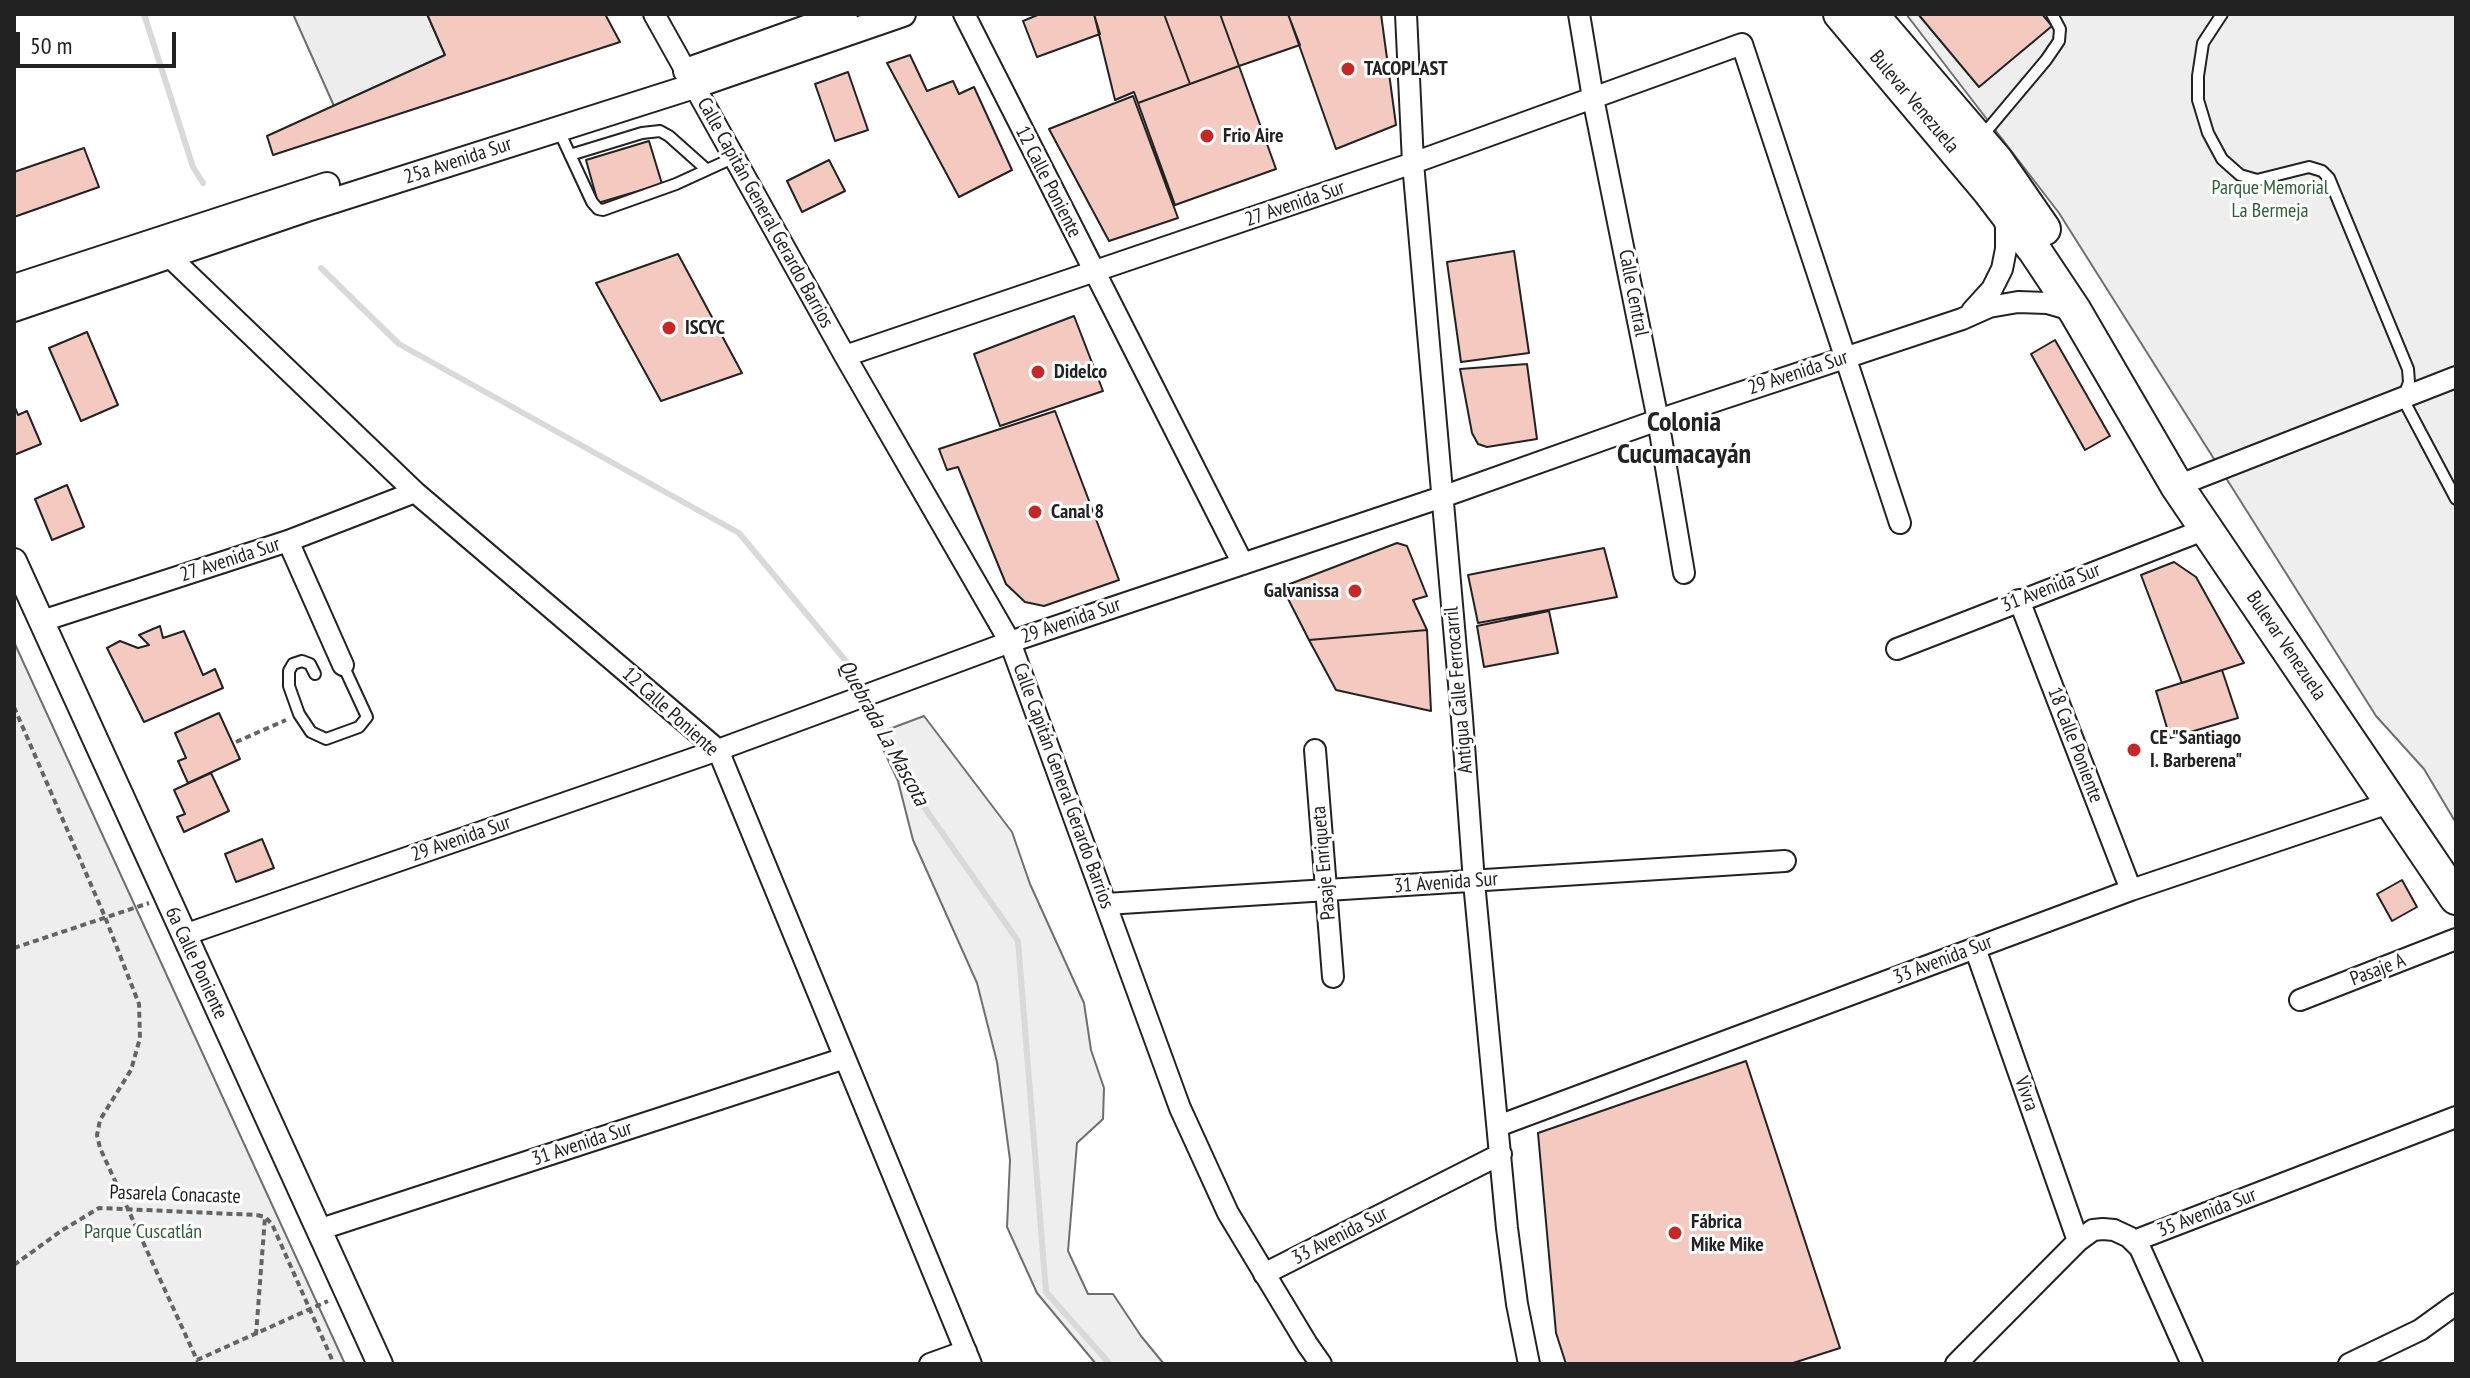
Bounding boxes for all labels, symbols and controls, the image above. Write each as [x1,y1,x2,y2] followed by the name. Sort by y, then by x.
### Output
[20,16,180,66] scale bar
[30,30,72,61] text: 50 m
[1864,46,1964,158] street label: Bulevar Venezuela
[1364,57,1448,81] place label: TACOPLAST
[1339,60,1357,78] marker: TACOPLAST
[692,94,838,332] street label: Calle Capitán General Gerardo Barrios
[1010,122,1086,242] street label: 12 Calle Poniente
[1223,124,1284,148] place label: Frio Aire
[1198,127,1216,145] marker: Frio Aire
[401,132,515,190] street label: 25a Avenida Sur
[1242,176,1348,232] street label: 27 Avenida Sur
[2212,176,2328,223] park label: Parque Memorial La Bermeja
[1613,248,1653,338] street label: Calle Central
[685,316,725,340] place label: ISCYC
[660,319,678,337] marker: ISCYC
[1745,346,1851,400] street label: 29 Avenida Sur
[1054,360,1107,384] place label: Didelco
[1029,363,1047,381] marker: Didelco
[1617,406,1751,472] district label: Colonia Cucumacayán
[1051,500,1104,524] place label: Canal 8
[1026,503,1044,521] marker: Canal 8
[177,533,283,587] street label: 27 Avenida Sur
[1998,558,2104,618] street label: 31 Avenida Sur
[1264,579,1339,603] place label: Galvanissa
[1346,582,1364,600] marker: Galvanissa
[2241,587,2331,705] street label: Bulevar Venezuela
[1018,593,1124,649] street label: 29 Avenida Sur
[1440,605,1478,775] street label: Antigua Calle Ferrocarril
[832,656,934,810] water label: Quebrada La Mascota
[1007,660,1119,912] street label: Calle Capitán General Gerardo Barrios
[617,662,723,762] street label: 12 Calle Poniente
[2042,684,2108,806] street label: 18 Calle Poniente
[2150,726,2242,773] place label: CE "Santiago I. Barberena"
[2125,741,2143,759] marker: CE "Santiago I. Barberena"
[1307,805,1341,921] street label: Pasaje Enriqueta
[408,811,514,867] street label: 29 Avenida Sur
[1393,867,1499,899] street label: 31 Avenida Sur
[160,903,232,1023] street label: 6a Calle Poniente
[1890,930,1996,990] street label: 33 Avenida Sur
[2347,948,2409,992] street label: Pasaje A
[2009,1074,2043,1114] street label: Vivra
[529,1117,635,1171] street label: 31 Avenida Sur
[109,1181,241,1209] street label: Pasarela Conacaste
[2154,1183,2260,1243] street label: 35 Avenida Sur
[1288,1202,1392,1270] street label: 33 Avenida Sur
[1691,1210,1764,1257] place label: Fábrica Mike Mike
[84,1220,202,1244] park label: Parque Cuscatlán
[1666,1224,1684,1242] marker: Fábrica Mike Mike

